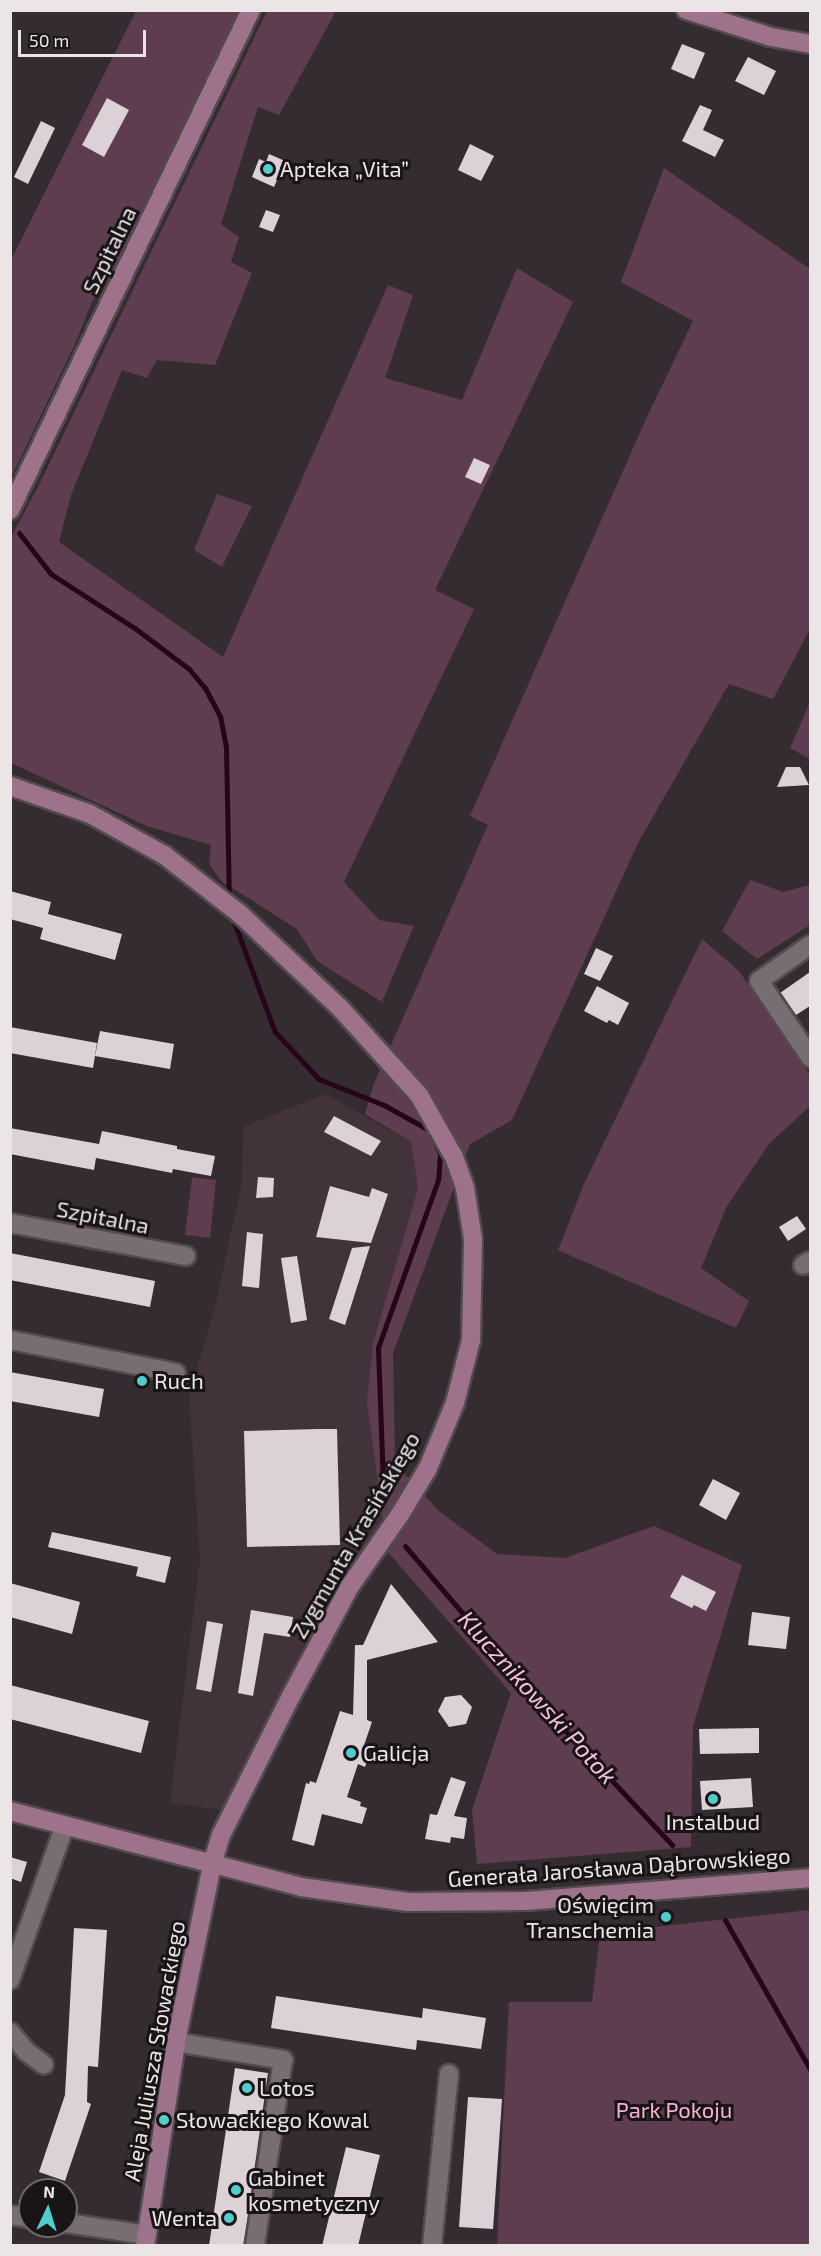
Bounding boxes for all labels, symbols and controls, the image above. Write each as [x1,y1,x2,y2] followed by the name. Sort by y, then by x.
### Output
[21,18,148,56] scale bar
[29,29,69,51] text: 50 m
[280,156,409,182] place label: Apteka „Vita”
[261,162,275,176] marker: Apteka „Vita”
[77,202,141,298] street label: Szpitalna
[55,1195,151,1239] street label: Szpitalna
[154,1368,204,1394] place label: Ruch
[135,1374,149,1388] marker: Ruch
[285,1427,425,1643] street label: Zygmunta Krasińskiego
[453,1604,623,1790] water label: Klucznikowski Potok
[363,1740,429,1766] place label: Galicja
[344,1746,358,1760] marker: Galicja
[706,1792,720,1806] marker: Instalbud
[666,1809,760,1835] place label: Instalbud
[446,1842,792,1892] street label: Generała Jarosława Dąbrowskiego
[526,1891,654,1942] place label: Oświęcim Transchemia
[659,1910,673,1924] marker: Oświęcim Transchemia
[118,1918,190,2184] street label: Aleja Juliusza Słowackiego
[259,2075,315,2101] place label: Lotos
[240,2081,254,2095] marker: Lotos
[616,2097,732,2123] park label: Park Pokoju
[176,2107,369,2133] place label: Słowackiego Kowal
[157,2113,171,2127] marker: Słowackiego Kowal
[248,2164,380,2216] place label: Gabinet kosmetyczny
[18,2178,78,2238] north arrow
[43,2182,56,2201] text: N
[229,2183,243,2197] marker: Gabinet kosmetyczny
[151,2205,217,2231] place label: Wenta
[222,2211,236,2225] marker: Wenta

